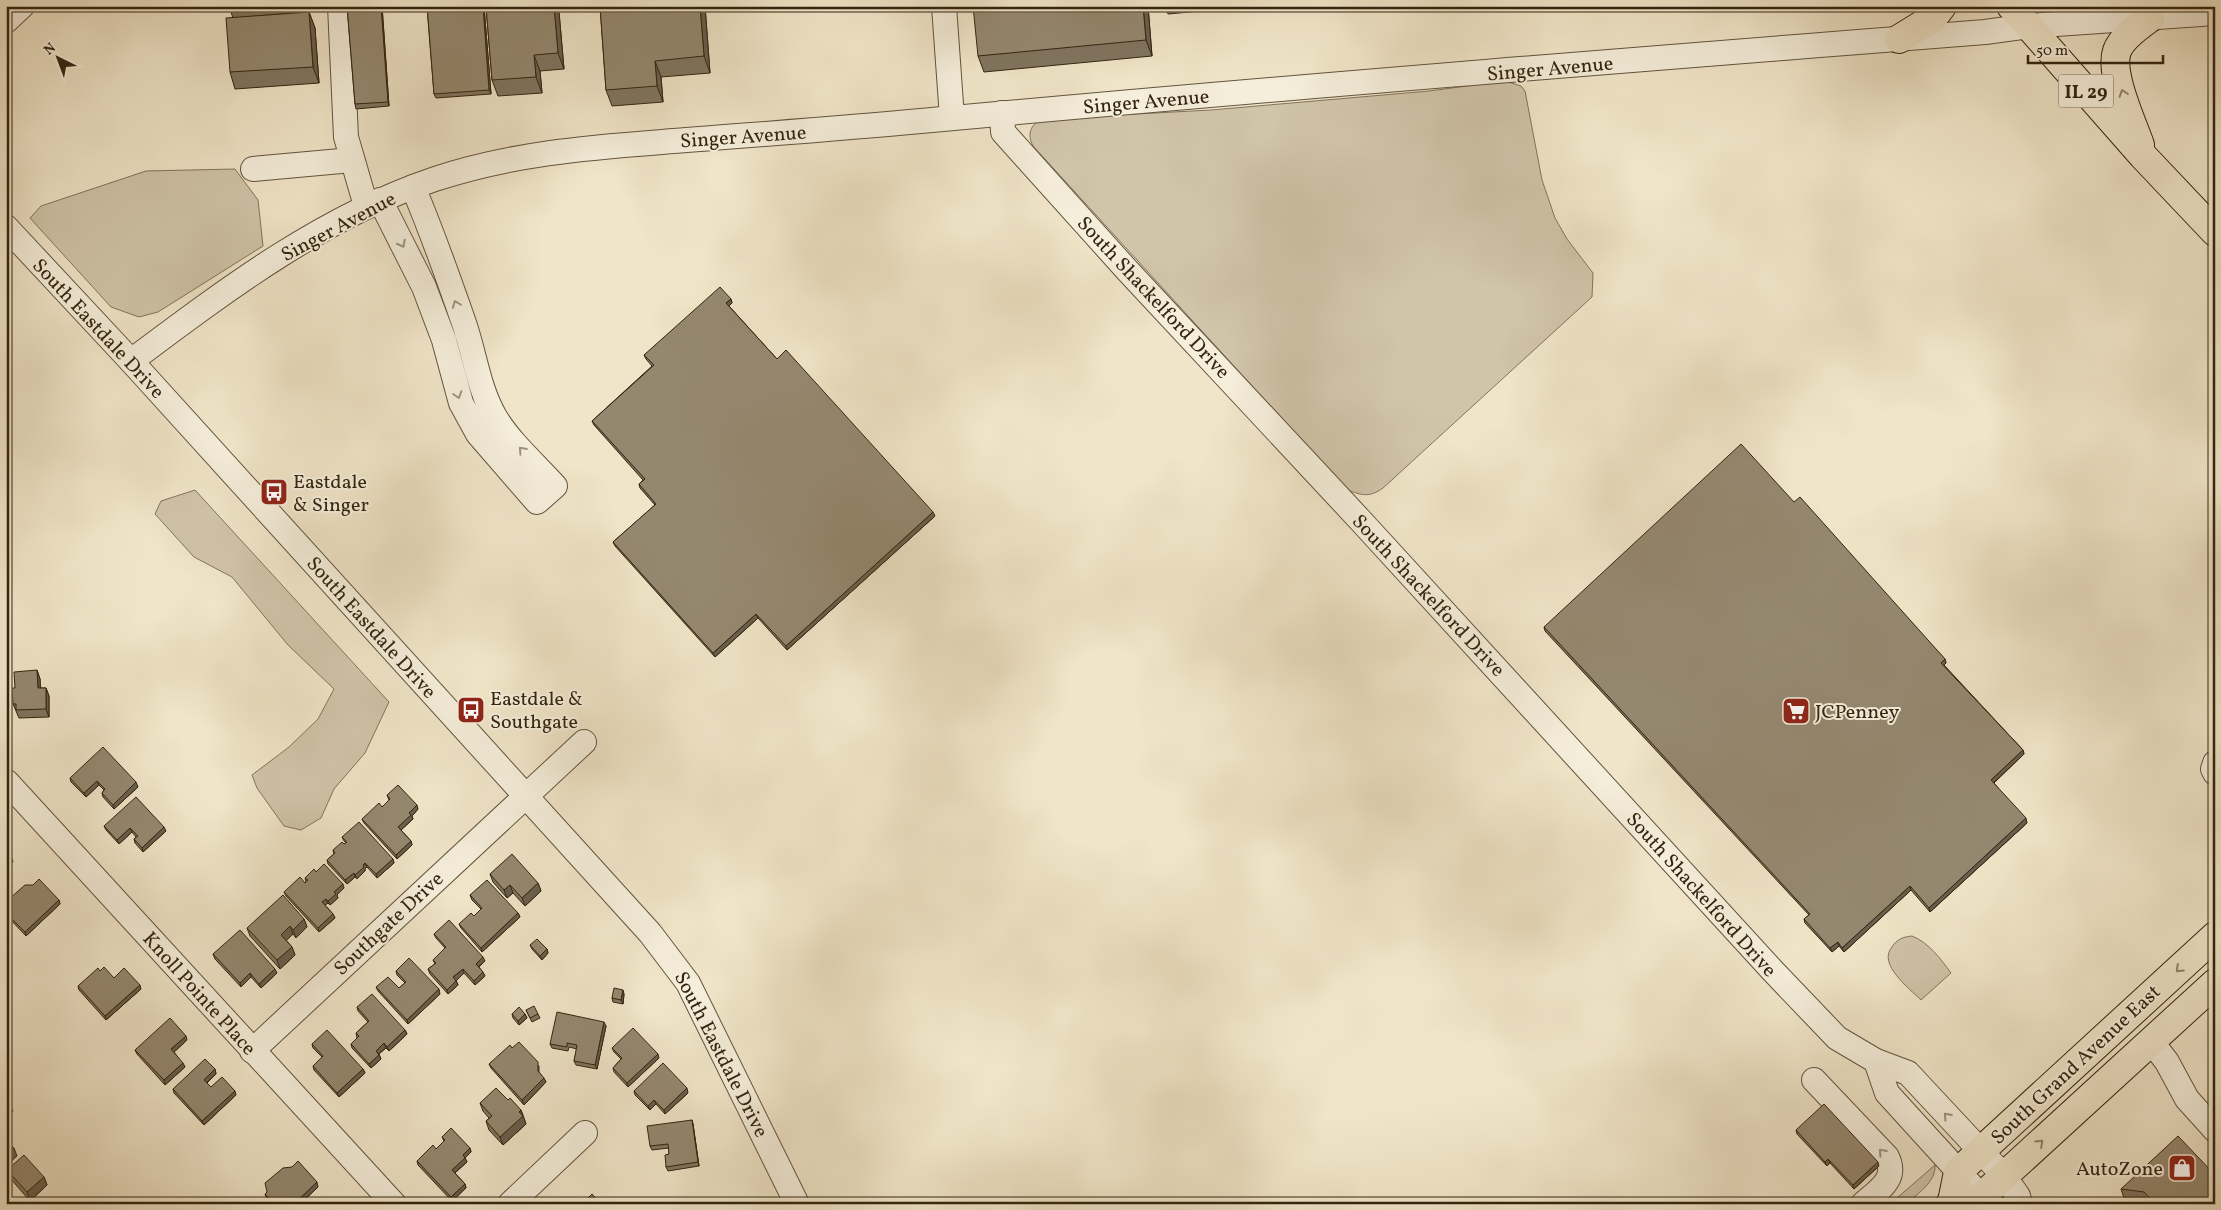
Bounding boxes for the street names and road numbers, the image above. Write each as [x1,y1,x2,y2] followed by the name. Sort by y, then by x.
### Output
[1486,51,1614,89] street label: Singer Avenue
[2058,74,2114,108] road number: IL 29
[1082,84,1210,122] street label: Singer Avenue
[679,120,807,156] street label: Singer Avenue
[277,186,401,270] street label: Singer Avenue
[1070,211,1236,386] street label: South Shackelford Drive
[25,253,170,406] street label: South Eastdale Drive
[1345,509,1511,684] street label: South Shackelford Drive
[299,551,442,706] street label: South Eastdale Drive
[1619,807,1782,984] street label: South Shackelford Drive
[328,866,450,983] street label: Southgate Drive
[135,926,262,1062] street label: Knoll Pointe Place
[666,967,774,1143] street label: South Eastdale Drive
[1985,979,2167,1152] street label: South Grand Avenue East

